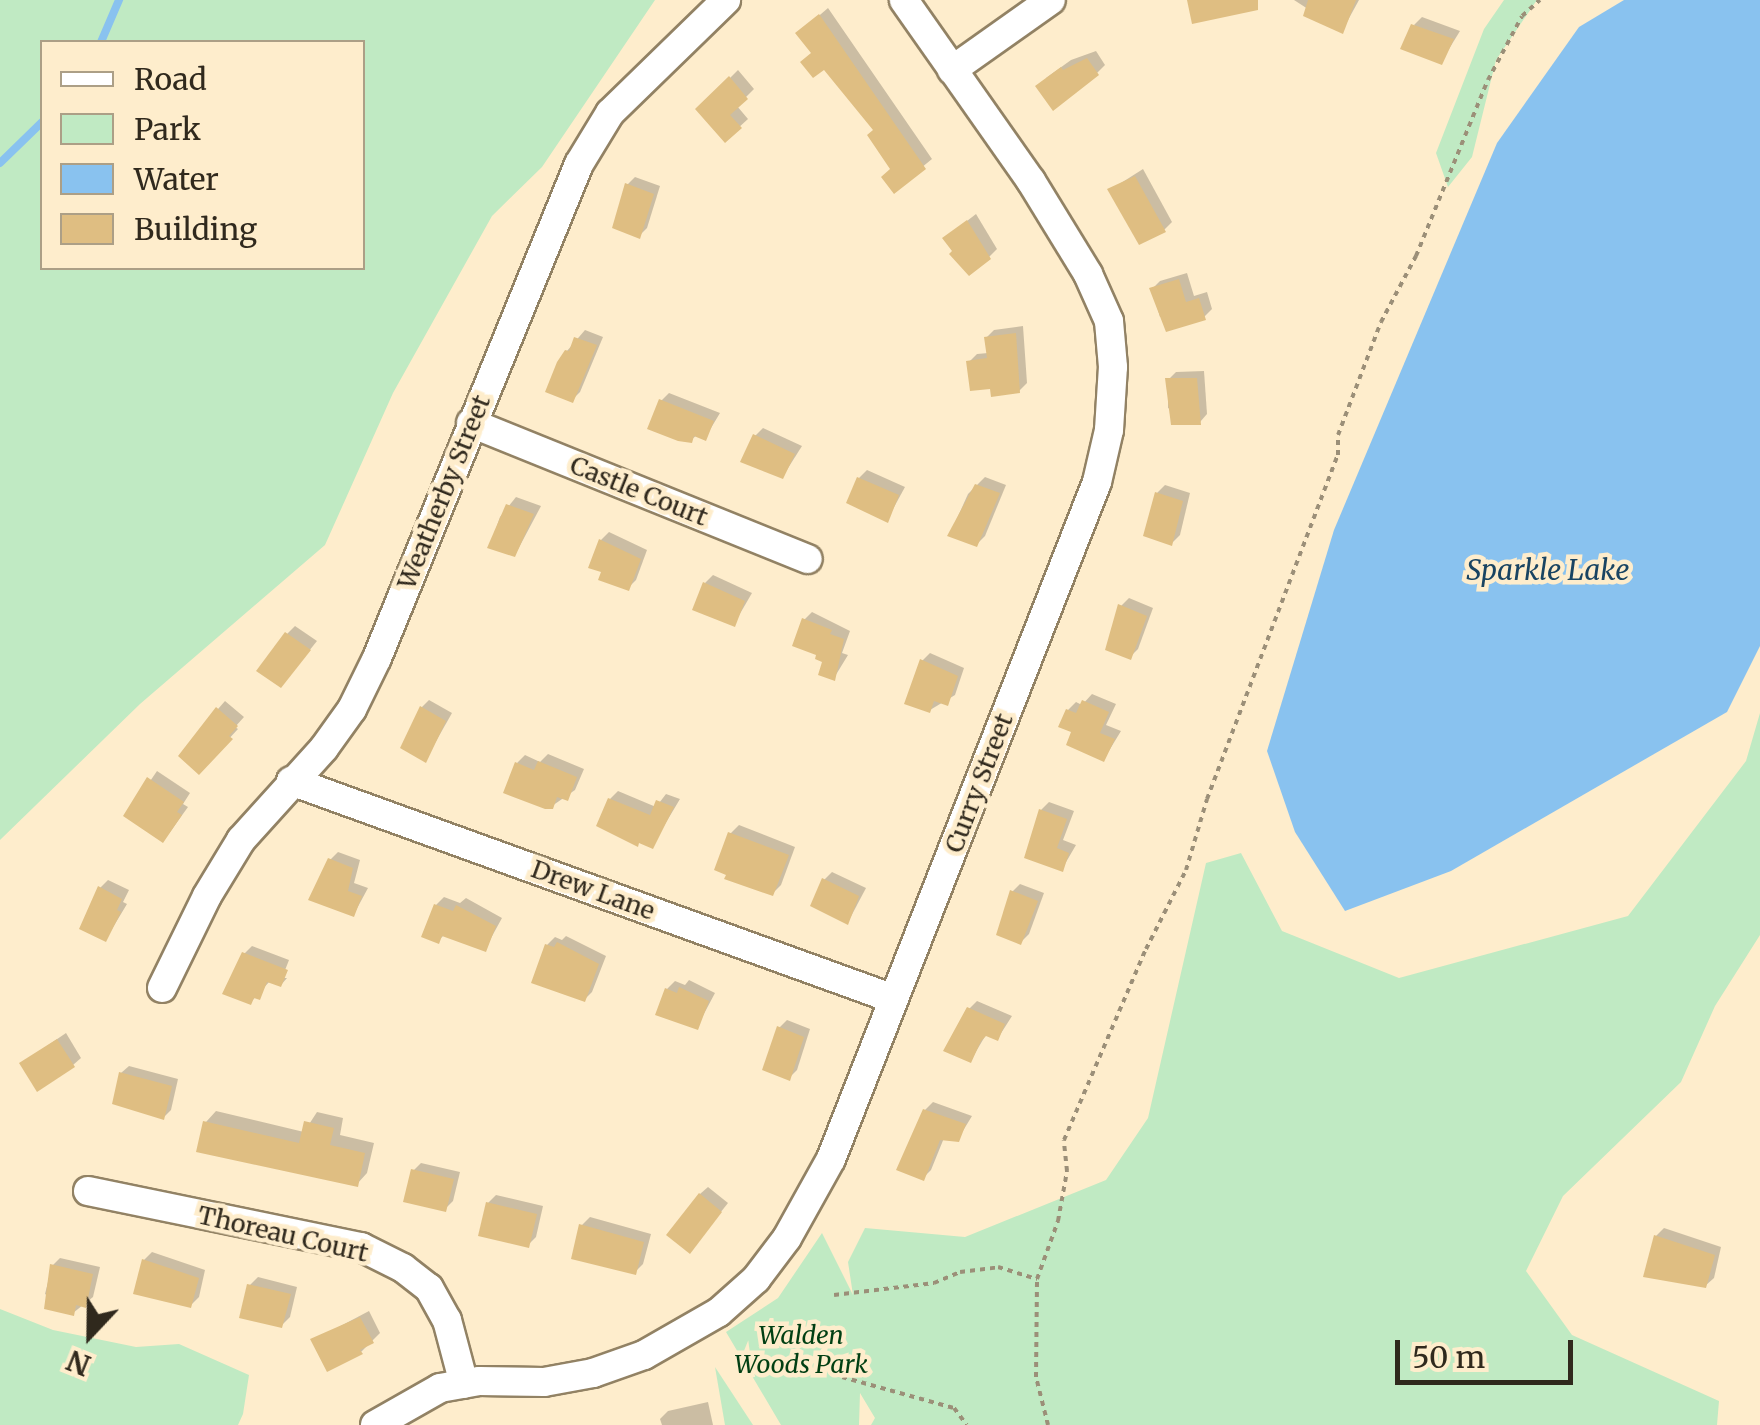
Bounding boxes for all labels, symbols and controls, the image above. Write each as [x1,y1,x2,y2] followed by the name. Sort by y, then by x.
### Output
[40,40,365,270] legend
[134,60,207,98] text: Road
[134,110,201,148] text: Park
[134,160,219,198] text: Water
[134,210,257,248] text: Building
[391,390,497,594] street label: Weatherby Street
[566,450,712,532] street label: Castle Court
[1466,553,1630,587] water label: Sparkle Lake
[939,709,1019,857] street label: Curry Street
[527,854,659,926] street label: Drew Lane
[195,1200,371,1268] street label: Thoreau Court
[40,1285,140,1385] north arrow
[1400,1320,1578,1382] scale bar
[734,1321,868,1380] park label: Walden Woods Park
[1412,1338,1485,1376] text: 50 m
[62,1342,96,1384] text: N

